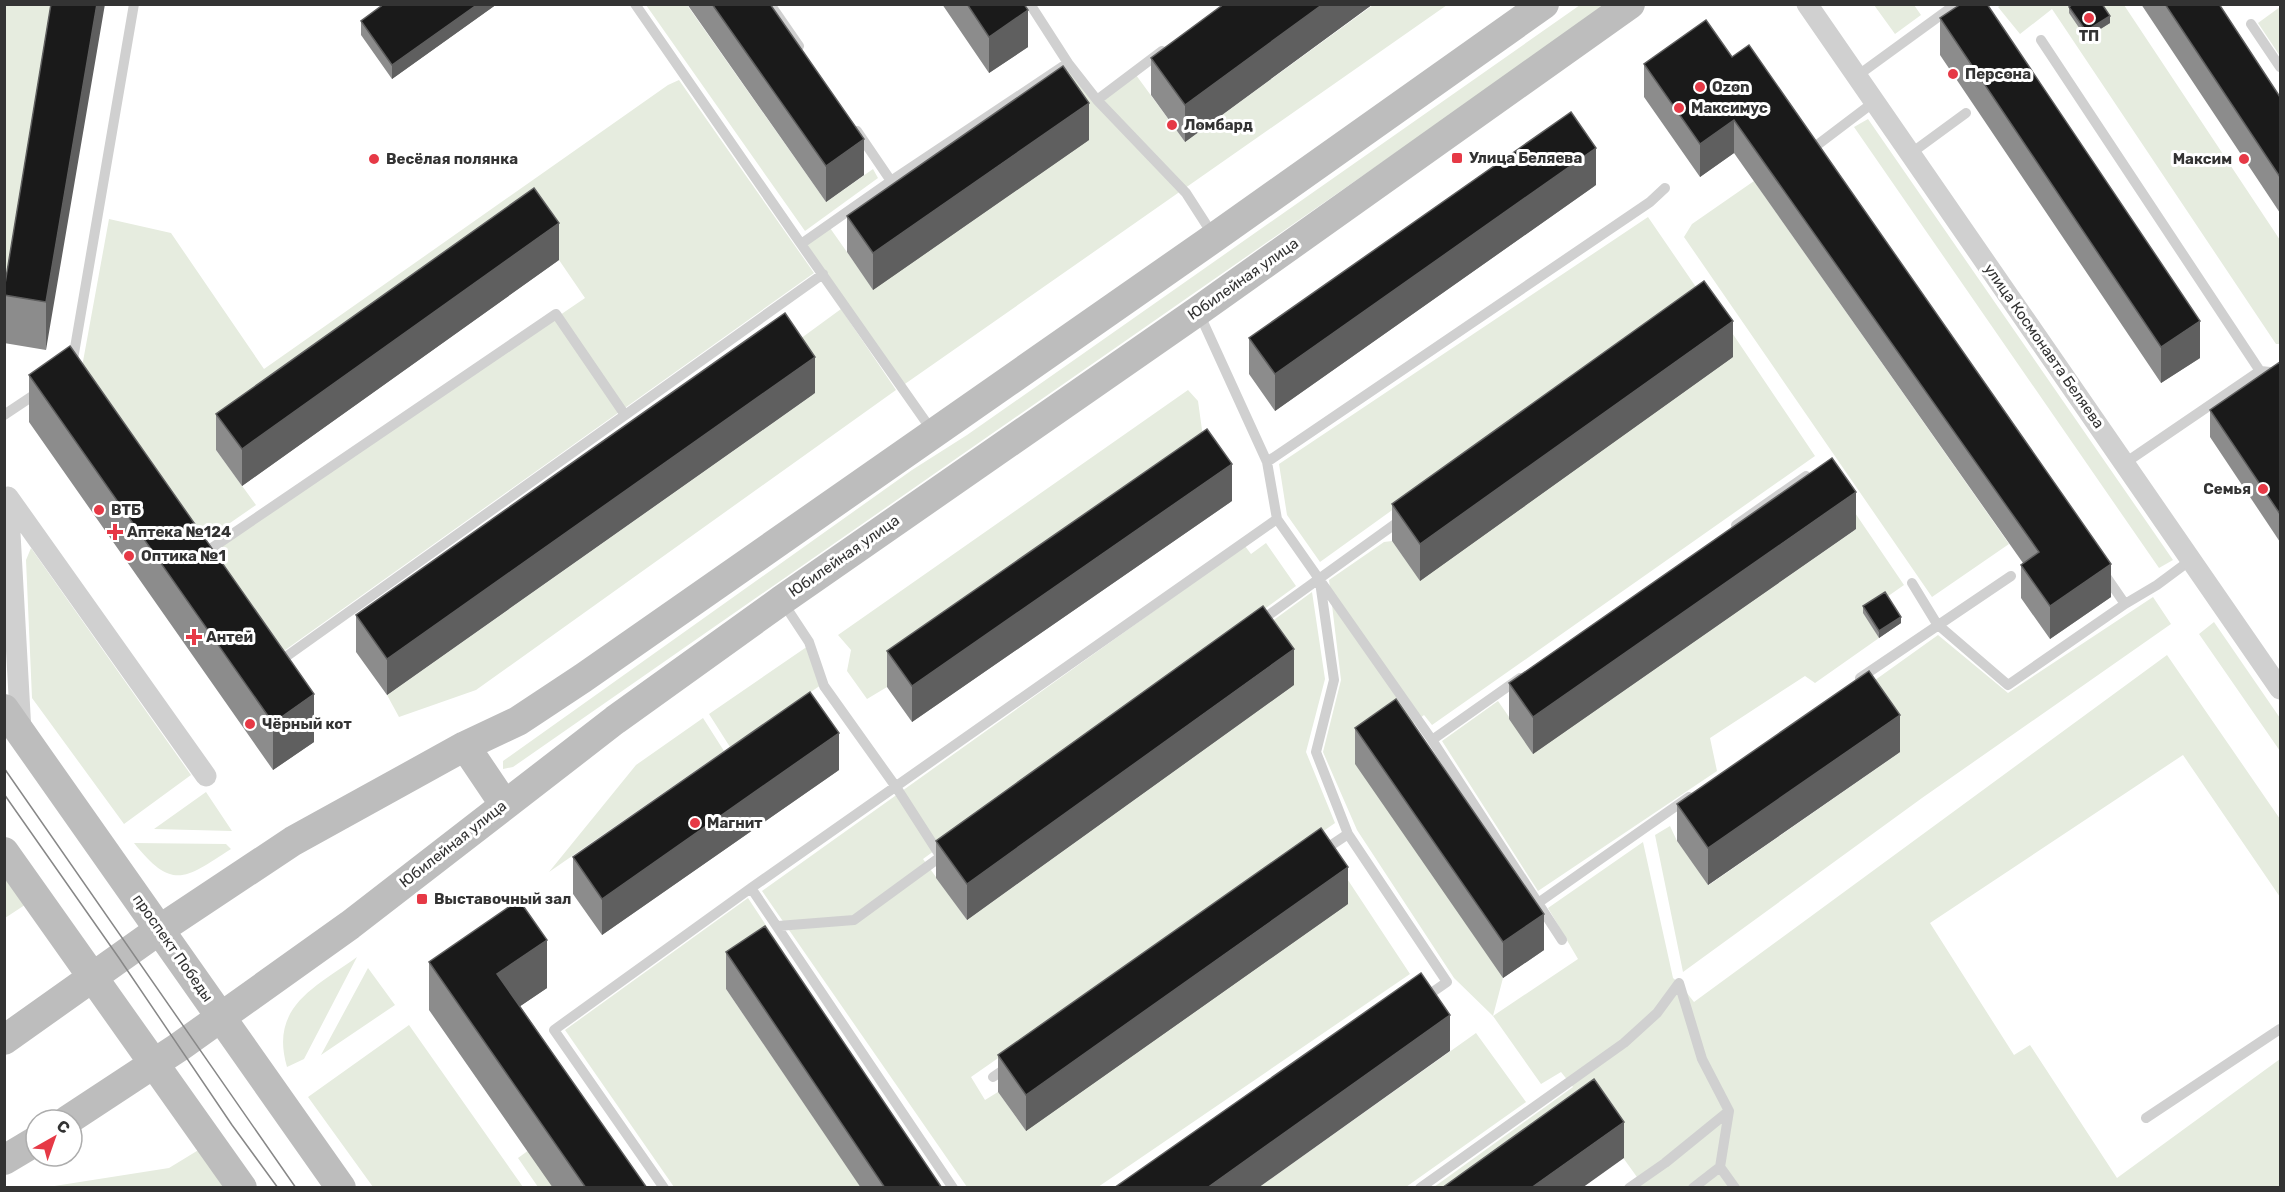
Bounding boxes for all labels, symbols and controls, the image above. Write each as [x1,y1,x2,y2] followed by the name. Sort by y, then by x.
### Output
[2082,11,2096,25] marker: ТП
[2079,27,2099,45] place label: ТП
[1965,65,2031,83] place label: Персона
[1946,67,1960,81] marker: Персона
[1712,78,1750,96] place label: Ozon
[1693,80,1707,94] marker: Ozon
[1691,99,1768,117] place label: Максимус
[1672,101,1686,115] marker: Максимус
[1184,116,1253,134] place label: Ломбард
[1165,118,1179,132] marker: Ломбард
[1469,149,1582,167] place label: Улица Беляева
[386,150,518,168] place label: Весёлая полянка
[2173,150,2232,168] place label: Максим
[1450,151,1464,165] marker: Улица Беляева
[367,152,381,166] marker: Весёлая полянка
[2237,152,2251,166] marker: Максим
[1184,234,1302,324] street label: Юбилейная улица
[1980,260,2108,432] street label: улица Космонавта Беляева
[2203,480,2251,498] place label: Семья
[2256,482,2270,496] marker: Семья
[111,501,141,519] place label: ВТБ
[92,503,106,517] marker: ВТБ
[785,511,903,601] street label: Юбилейная улица
[127,523,231,541] place label: Аптека №124
[108,525,122,539] marker: Аптека №124
[141,547,226,565] place label: Оптика №1
[122,549,136,563] marker: Оптика №1
[206,628,253,646] place label: Антей
[187,630,201,644] marker: Антей
[262,715,352,733] place label: Чёрный кот
[243,717,257,731] marker: Чёрный кот
[396,797,510,891] street label: Юбилейная улица
[707,814,763,832] place label: Магнит
[688,816,702,830] marker: Магнит
[434,890,571,908] place label: Выставочный зал
[129,891,217,1005] street label: проспект Победы
[415,892,429,906] marker: Выставочный зал
[24,1108,84,1168] north arrow
[53,1116,74,1138] text: С

